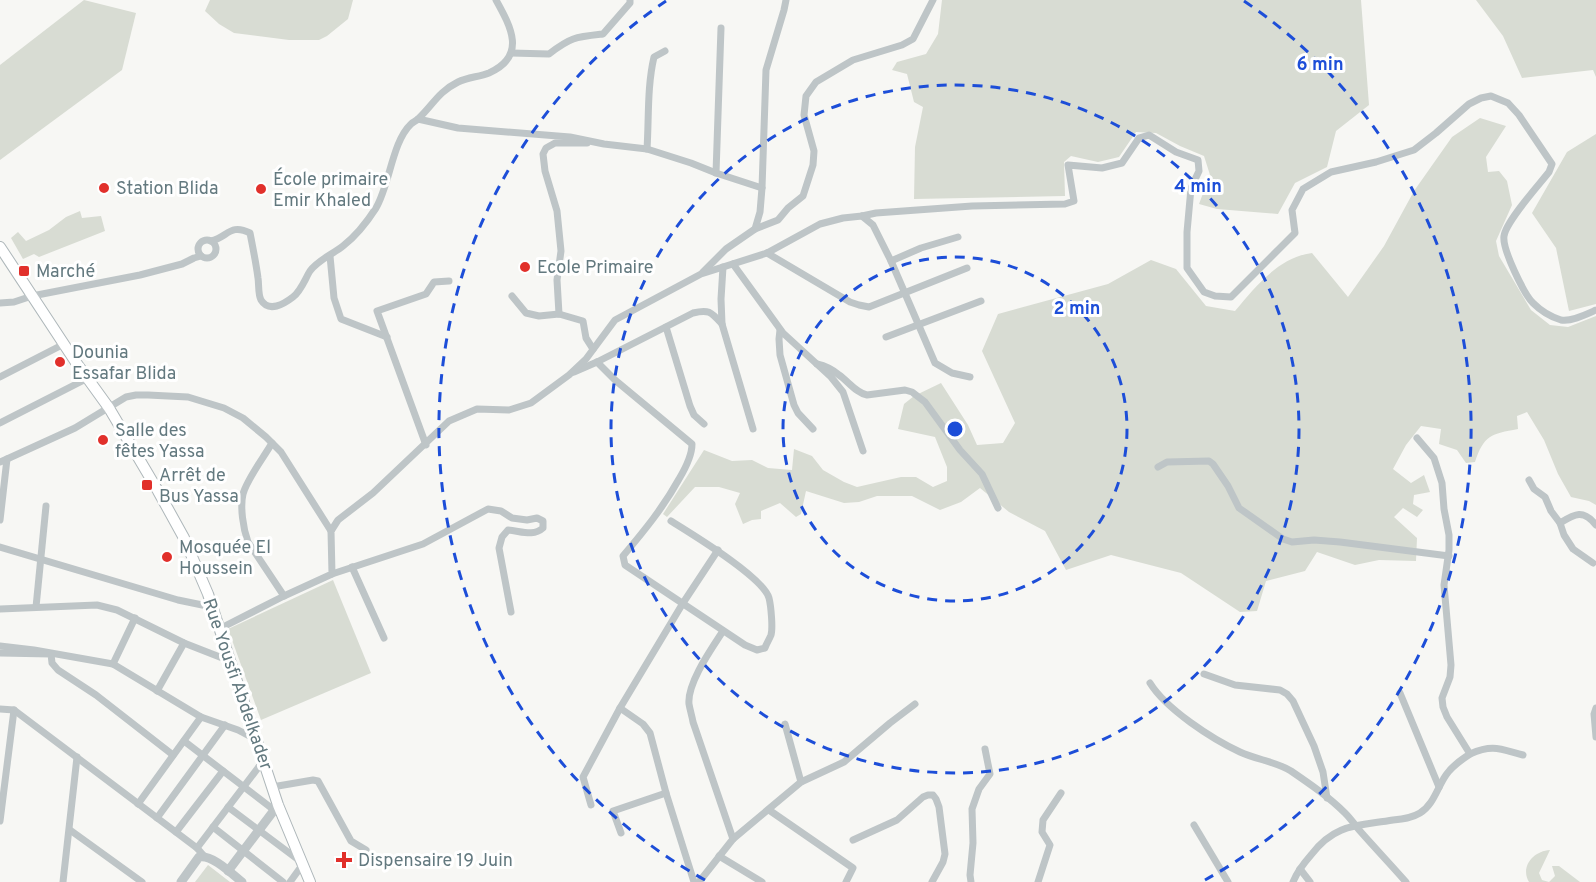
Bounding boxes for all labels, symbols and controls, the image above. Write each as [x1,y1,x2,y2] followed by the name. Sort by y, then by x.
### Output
[1296,54,1344,77] text: 6 min
[273,167,388,213] place label: École primaire Emir Khaled
[1174,176,1222,199] text: 4 min
[116,178,218,201] place label: Station Blida
[97,181,111,195] marker: Station Blida
[254,182,268,196] marker: École primaire Emir Khaled
[537,257,653,280] place label: Ecole Primaire
[518,260,532,274] marker: Ecole Primaire
[36,261,95,284] place label: Marché
[17,264,31,278] marker: Marché
[1053,298,1101,321] text: 2 min
[72,342,176,386] place label: Dounia Essafar Blida
[53,355,67,369] marker: Dounia Essafar Blida
[945,419,965,439] centre of rings
[115,420,204,464] place label: Salle des fêtes Yassa
[96,433,110,447] marker: Salle des fêtes Yassa
[159,465,239,509] place label: Arrêt de Bus Yassa
[140,478,154,492] marker: Arrêt de Bus Yassa
[179,537,271,581] place label: Mosquée El Houssein
[160,550,174,564] marker: Mosquée El Houssein
[196,596,277,773] street label: Rue Yousfi Abdelkader
[358,850,513,873] place label: Dispensaire 19 Juin
[335,851,353,869] marker: Dispensaire 19 Juin

